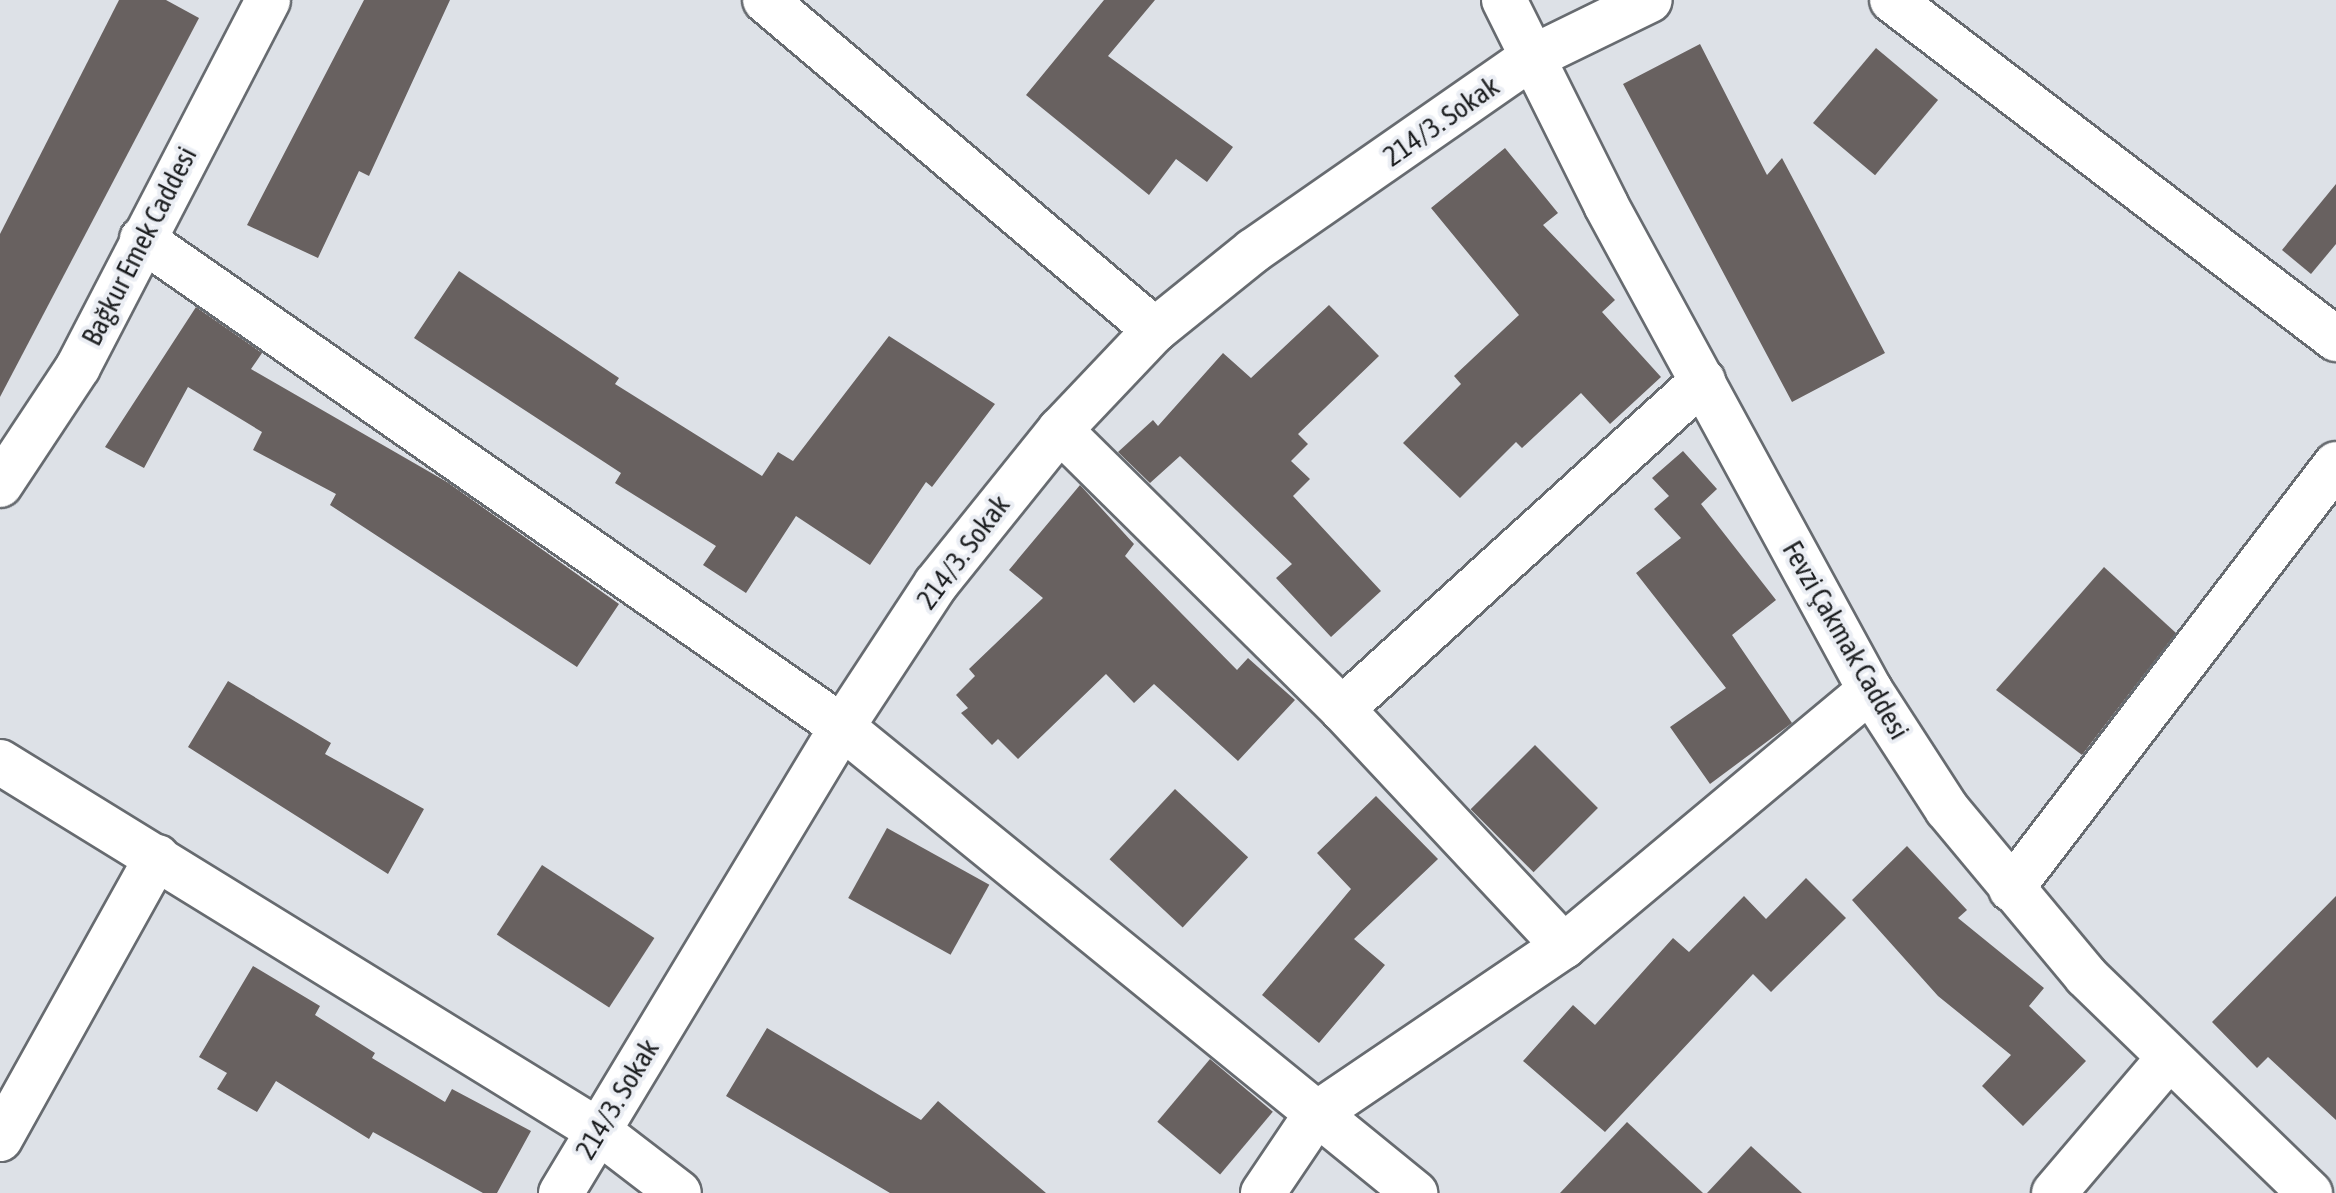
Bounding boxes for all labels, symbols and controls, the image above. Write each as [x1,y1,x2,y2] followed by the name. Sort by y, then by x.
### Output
[1377,69,1505,173] street label: 214/3. Sokak
[74,141,204,351] street label: Bağkur Emek Caddesi
[909,489,1017,615] street label: 214/3. Sokak
[1776,535,1916,745] street label: Fevzi Çakmak Caddesi
[568,1033,666,1165] street label: 214/3. Sokak

